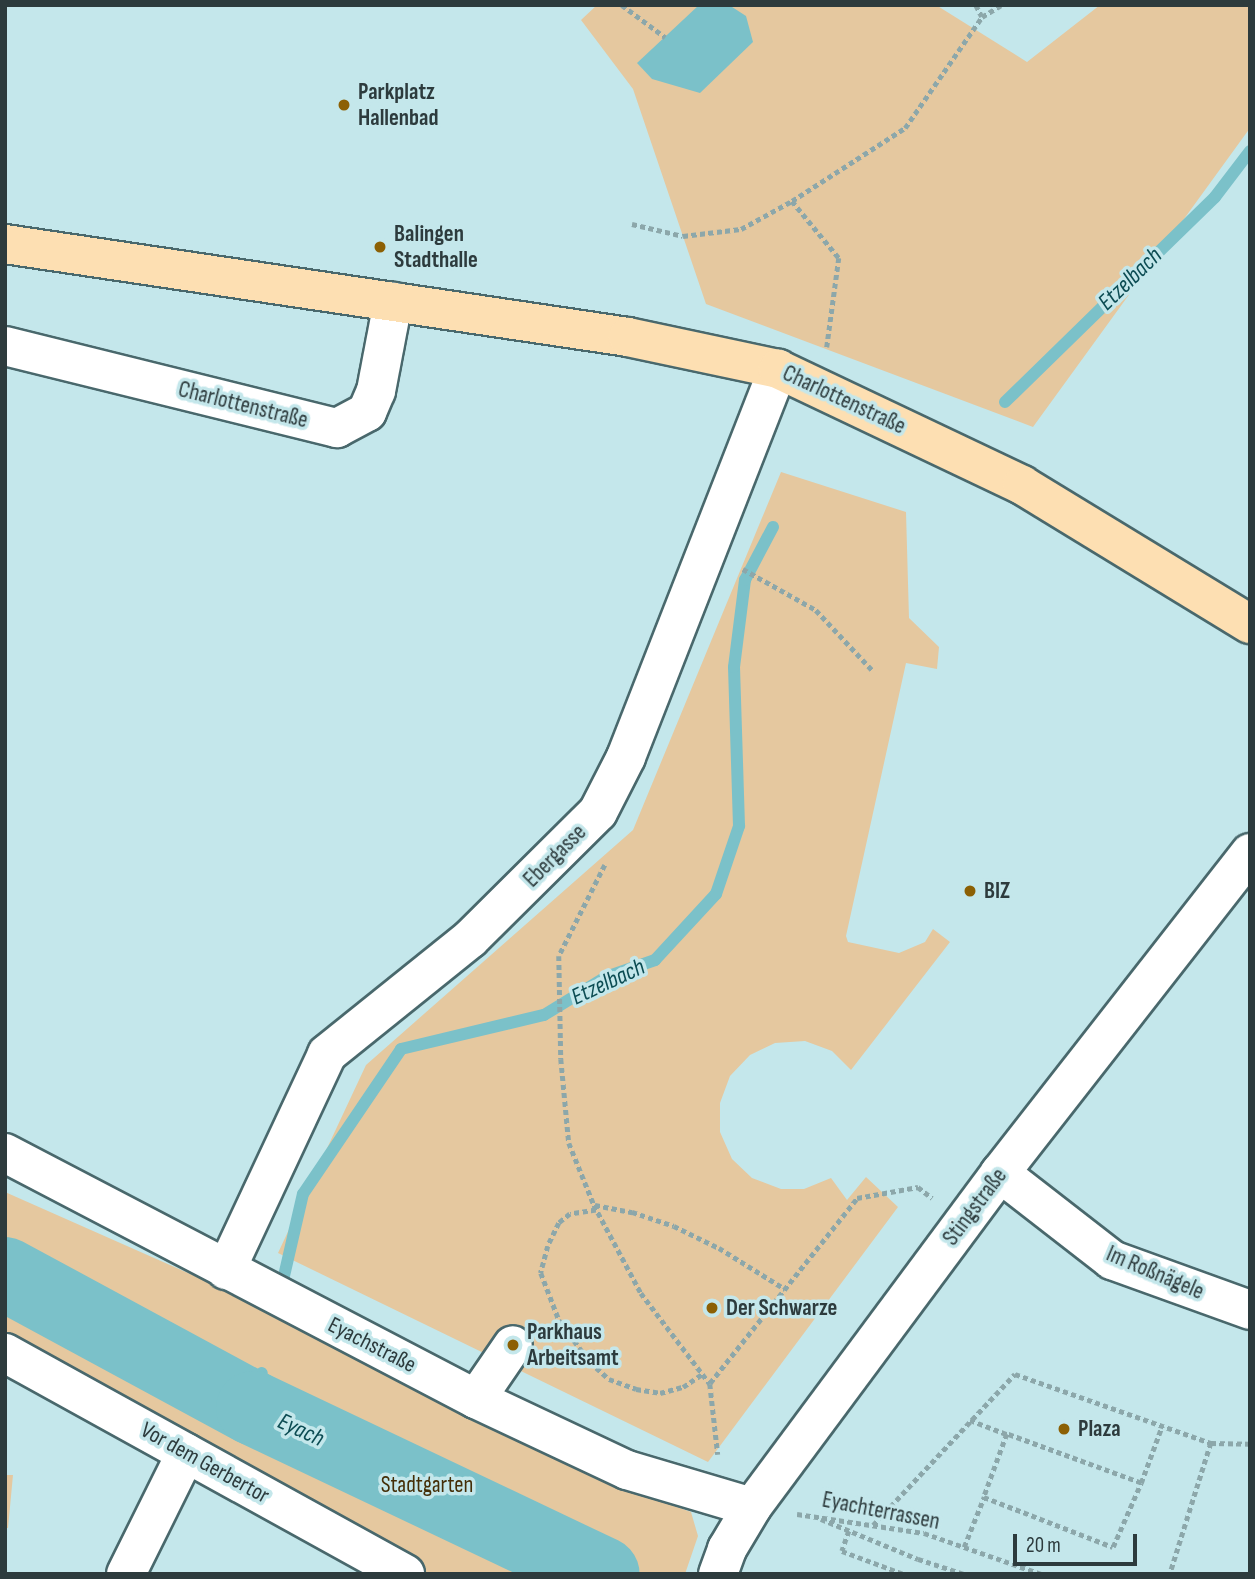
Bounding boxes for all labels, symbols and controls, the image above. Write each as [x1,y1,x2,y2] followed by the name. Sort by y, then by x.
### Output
[358,78,438,132] place label: Parkplatz Hallenbad
[336,97,352,113] marker: Parkplatz Hallenbad
[394,220,478,274] place label: Balingen Stadthalle
[372,239,388,255] marker: Balingen Stadthalle
[1092,242,1168,316] water label: Etzelbach
[778,360,910,440] street label: Charlottenstraße
[175,376,311,434] street label: Charlottenstraße
[518,819,592,893] street label: Ebergasse
[984,877,1010,905] place label: BIZ
[962,883,978,899] marker: BIZ
[567,952,649,1012] water label: Etzelbach
[937,1163,1013,1251] street label: Stingstraße
[1102,1240,1208,1306] street label: Im Roßnägele
[726,1294,837,1322] place label: Der Schwarze
[704,1300,720,1316] marker: Der Schwarze
[323,1311,421,1379] street label: Eyachstraße
[527,1318,619,1372] place label: Parkhaus Arbeitsamt
[505,1337,521,1353] marker: Parkhaus Arbeitsamt
[273,1407,329,1453] water label: Eyach
[1078,1415,1121,1443] place label: Plaza
[136,1416,274,1510] street label: Vor dem Gerbertor
[1056,1421,1072,1437] marker: Plaza
[381,1471,473,1499] park label: Stadtgarten
[820,1486,942,1536] street label: Eyachterrassen
[1017,1520,1141,1564] scale bar
[1026,1533,1061,1558] text: 20 m

